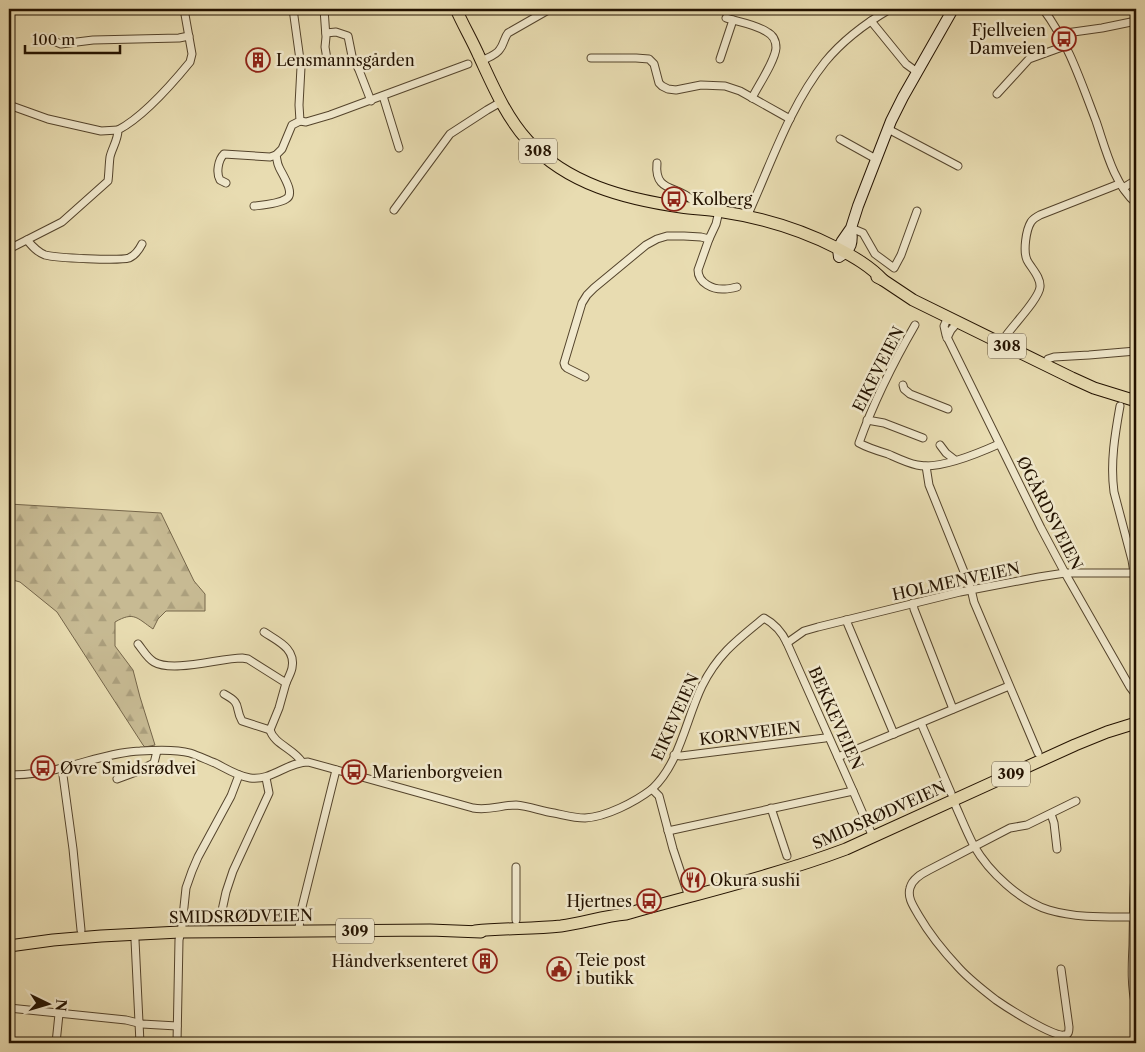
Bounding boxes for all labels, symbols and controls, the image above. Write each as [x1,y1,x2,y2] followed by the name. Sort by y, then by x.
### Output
[969,20,1046,58] place label: Fjellveien Damveien
[25,22,120,54] scale bar
[1051,26,1077,52] bus stop icon: Fjellveien Damveien
[32,30,75,49] text: 100 m
[245,47,271,73] building icon: Lensmannsgården
[276,50,415,70] place label: Lensmannsgården
[519,138,557,164] road number: 308
[661,186,687,212] bus stop icon: Kolberg
[692,189,753,209] place label: Kolberg
[848,323,908,415] street label: EIKEVEIEN
[988,334,1026,358] road number: 308
[1013,453,1087,573] street label: ØGÅRDSVEIEN
[890,558,1022,604] street label: HOLMENVEIEN
[804,663,868,773] street label: BEKKEVEIEN
[647,670,703,764] street label: EIKEVEIEN
[698,717,802,749] street label: KORNVEIEN
[30,755,56,781] bus stop icon: Øvre Smidsrødvei
[60,758,196,778] place label: Øvre Smidsrødvei
[341,759,367,785] bus stop icon: Marienborgveien
[372,762,503,782] place label: Marienborgveien
[992,762,1030,786] road number: 309
[809,777,949,853] street label: SMIDSRØDVEIEN
[680,867,706,893] restaurant icon: Okura sushi
[710,870,800,890] place label: Okura sushi
[636,888,662,914] bus stop icon: Hjertnes
[567,891,632,911] place label: Hjertnes
[169,905,313,927] street label: SMIDSRØDVEIEN
[336,918,374,944] road number: 309
[472,948,498,974] building icon: Håndverksenteret
[576,950,646,988] place label: Teie post i butikk
[332,951,468,971] place label: Håndverksenteret
[546,956,572,982] public building icon: Teie post i butikk
[22,980,72,1030] north arrow
[51,998,70,1012] text: N

